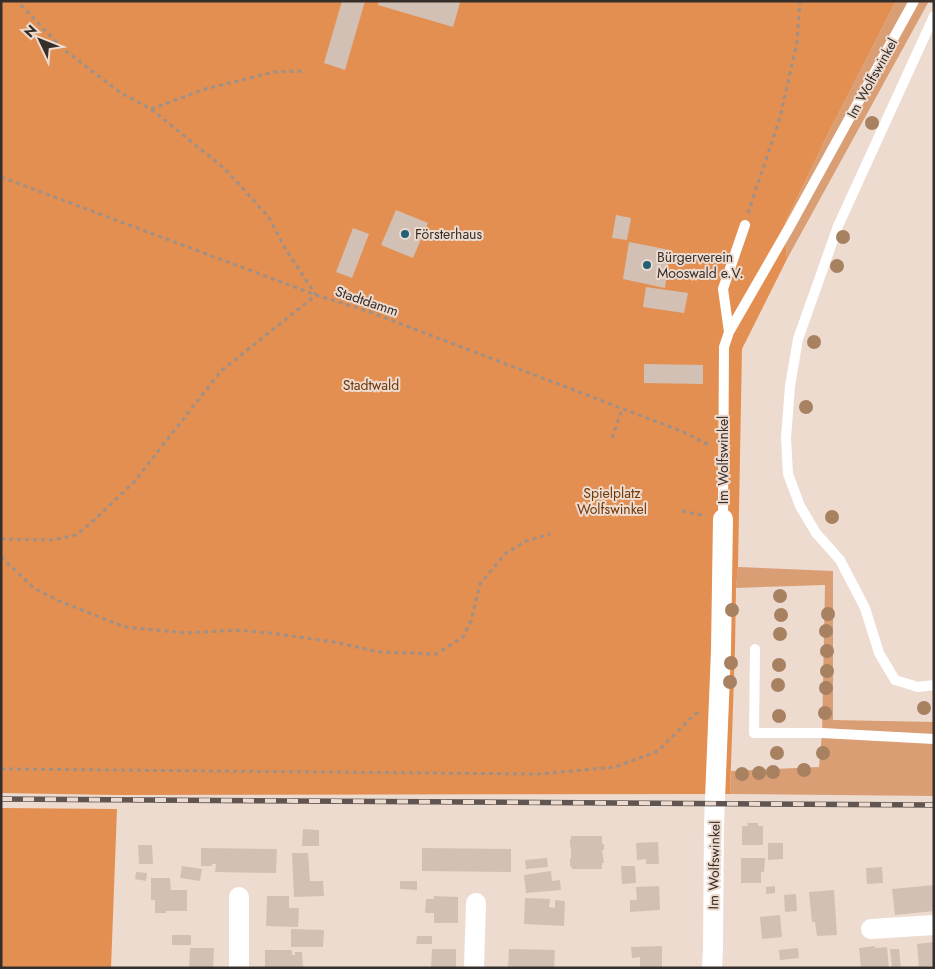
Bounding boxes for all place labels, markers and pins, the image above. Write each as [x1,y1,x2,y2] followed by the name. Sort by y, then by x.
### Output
[415,224,482,244] place label: Försterhaus
[399,228,411,240] marker: Försterhaus
[657,247,744,283] place label: Bürgerverein Mooswald e.V.
[641,259,653,271] marker: Bürgerverein Mooswald e.V.

